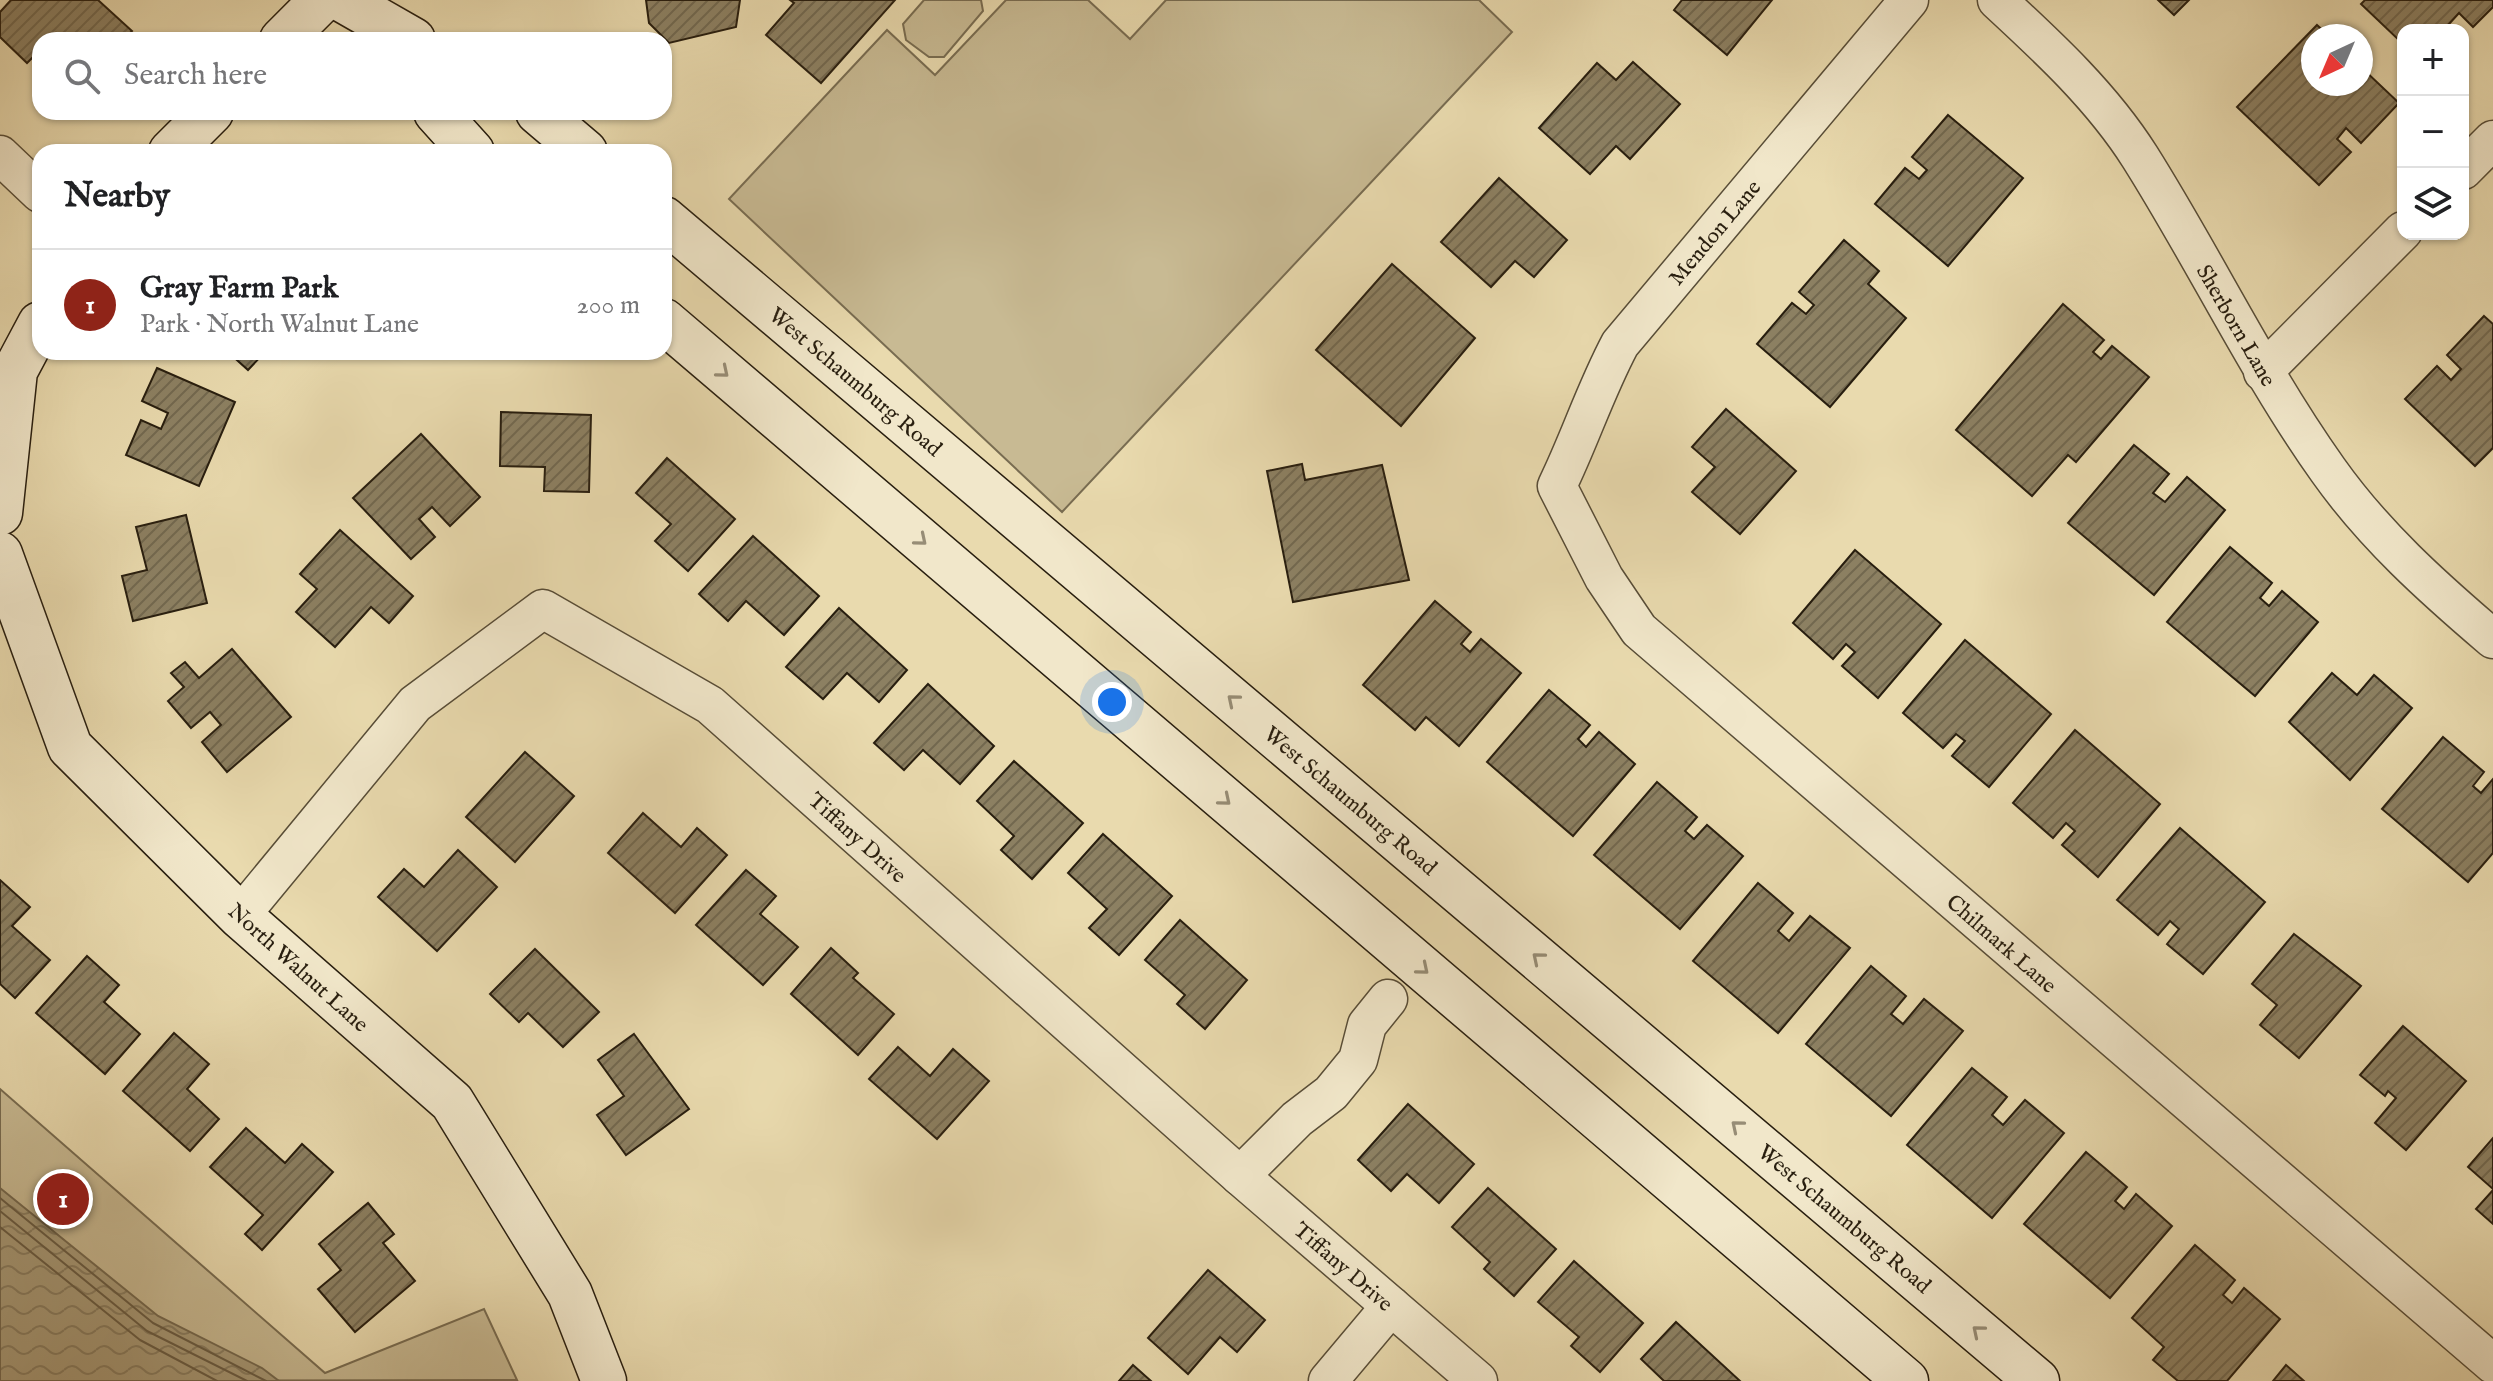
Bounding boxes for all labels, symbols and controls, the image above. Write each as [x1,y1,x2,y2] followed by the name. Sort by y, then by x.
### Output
[2301,24,2373,96] north arrow
[2397,24,2469,240] map controls
[2397,24,2469,96] button: +
[32,32,672,120] search box
[60,54,104,98] icon: search
[124,57,267,95] text: Search here
[2397,96,2469,168] button: −
[2397,168,2469,240] button: layers
[64,175,170,218] text: Nearby
[1663,175,1768,292] street label: Mendon Lane
[2189,260,2281,392] street label: Sherborn Lane
[140,270,338,308] text: Gray Farm Park
[85,289,95,322] text: 1
[576,289,640,322] text: 200 m
[762,302,947,463] street label: West Schaumburg Road
[140,308,419,341] text: Park · North Walnut Lane
[714,362,729,376] one-way arrow
[912,530,926,545] one-way arrow
[1092,682,1132,722] your location
[1227,695,1242,710] one-way arrow
[1257,721,1442,882] street label: West Schaumburg Road
[802,787,912,890] street label: Tiffany Drive
[1216,790,1231,805] one-way arrow
[1940,889,2062,1000] street label: Chilmark Lane
[221,898,374,1039] street label: North Walnut Lane
[1533,954,1547,968] one-way arrow
[1414,959,1428,974] one-way arrow
[1731,1121,1746,1136] one-way arrow
[1751,1139,1936,1300] street label: West Schaumburg Road
[37,1169,89,1229] pin: 1
[1287,1217,1398,1318] street label: Tiffany Drive
[1972,1326,1987,1341] one-way arrow

